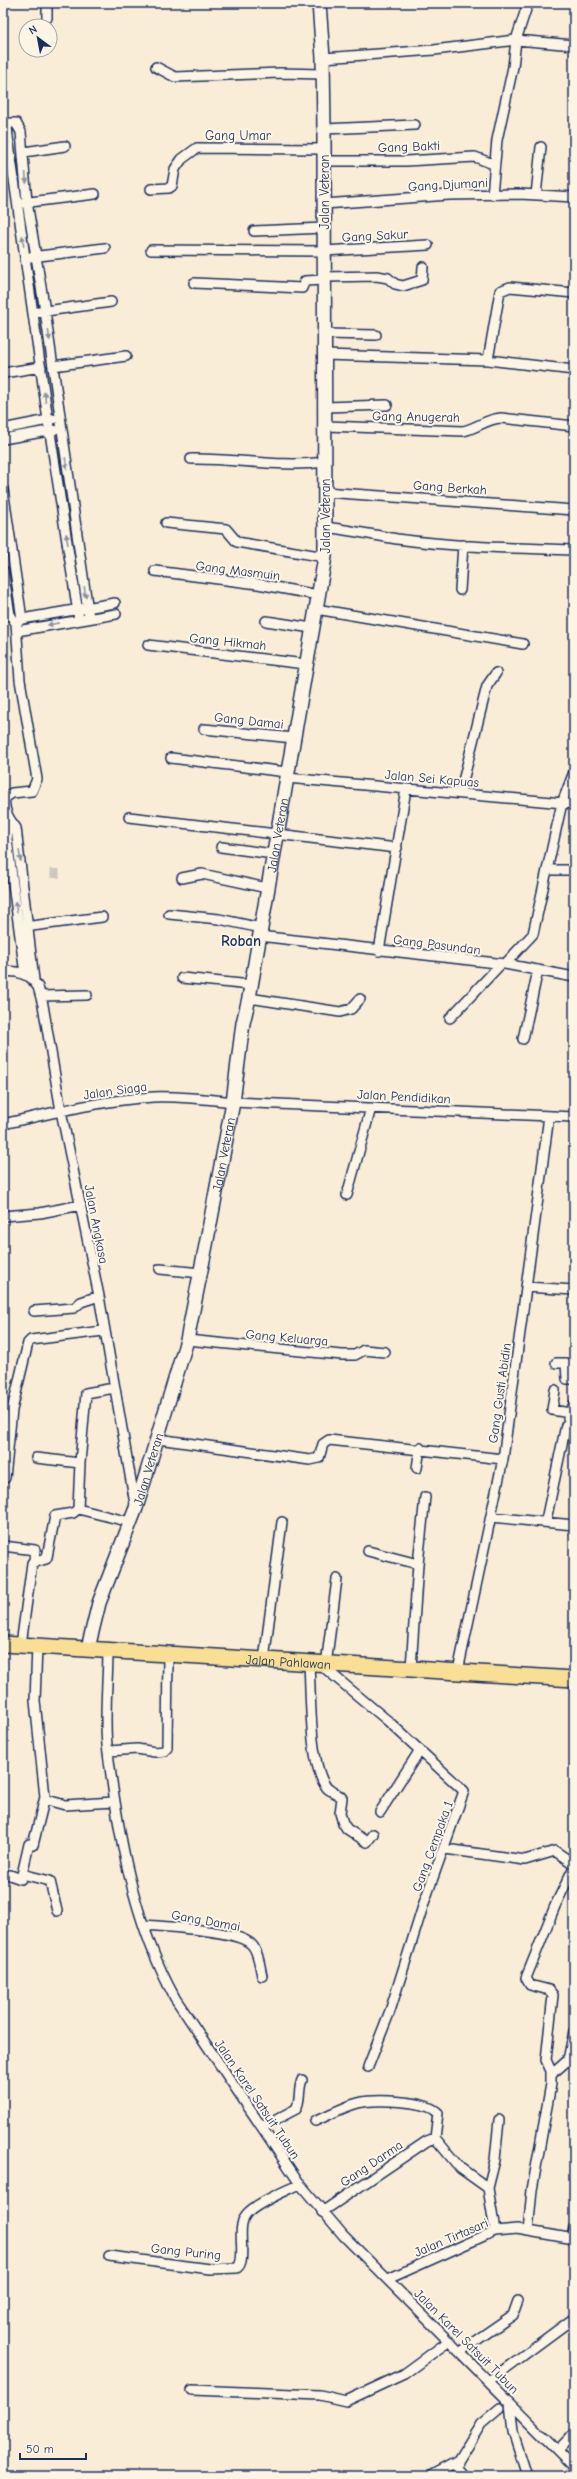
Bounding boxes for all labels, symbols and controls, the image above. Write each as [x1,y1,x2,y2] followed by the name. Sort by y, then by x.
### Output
[18,18,58,58] north arrow
[26,23,39,37] text: N
[205,128,272,143] street label: Gang Umar
[378,138,440,155] street label: Gang Bakti
[317,154,332,230] street label: Jalan Veteran
[22,172,29,184] one-way arrow
[408,175,488,194] street label: Gang Djumani
[341,226,409,245] street label: Gang Sakur
[20,235,27,247] one-way arrow
[46,329,52,341] one-way arrow
[42,391,48,403] one-way arrow
[372,408,460,425] street label: Gang Anugerah
[63,457,69,470] one-way arrow
[413,477,487,498] street label: Gang Berkah
[318,478,333,554] street label: Jalan Veteran
[64,533,70,546] one-way arrow
[195,558,281,583] street label: Gang Masmuin
[82,586,88,598] one-way arrow
[47,622,59,628] one-way arrow
[189,630,267,653] street label: Gang Hikmah
[213,709,284,732] street label: Gang Damai
[384,767,480,790] street label: Jalan Sei Kapuas
[264,797,291,873] street label: Jalan Veteran
[17,849,23,862] one-way arrow
[13,901,19,913] one-way arrow
[221,932,261,950] district label: Roban
[392,932,481,957] street label: Gang Pasundan
[82,1079,148,1102] street label: Jalan Siaga
[357,1087,451,1106] street label: Jalan Pendidikan
[209,1116,238,1193] street label: Jalan Veteran
[81,1183,112,1265] street label: Jalan Angkasa
[245,1326,329,1349] street label: Gang Keluarga
[485,1342,514,1444] street label: Gang Gusti Abidin
[130,1431,166,1507] street label: Jalan Veteran
[245,1652,331,1672] street label: Jalan Pahlawan
[409,1799,456,1894] street label: Gang Cempaka 1
[170,1907,242,1934] street label: Gang Damai
[212,2037,303,2162] street label: Jalan Karel Satsuit Tubun
[337,2137,405,2190] street label: Gang Darma
[412,2215,490,2260] street label: Jalan Tirtasari
[150,2240,222,2263] street label: Gang Puring
[411,2286,522,2397] street label: Jalan Karel Satsuit Tubun
[20,2435,86,2461] scale bar
[26,2442,54,2456] text: 50 m

